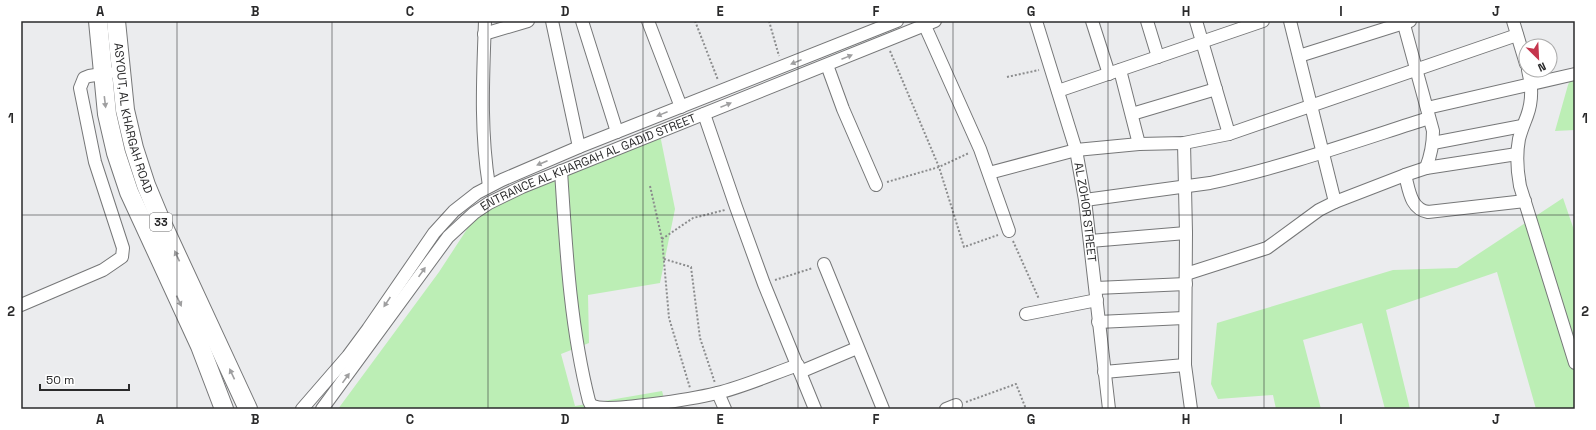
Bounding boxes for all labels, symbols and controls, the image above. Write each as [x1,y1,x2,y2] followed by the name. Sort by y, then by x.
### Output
[96,3,105,20] text: A
[251,3,260,20] text: B
[406,3,414,20] text: C
[561,3,570,20] text: D
[716,3,724,20] text: E
[873,3,880,20] text: F
[1027,3,1035,20] text: G
[1182,3,1190,20] text: H
[1339,3,1343,20] text: I
[1492,3,1500,20] text: J
[1518,38,1558,78] north arrow
[110,42,157,196] street label: ASYOUT, AL KHARGAH ROAD
[841,54,852,60] one-way arrow
[790,59,802,65] one-way arrow
[1536,59,1548,75] text: N
[102,96,108,108] one-way arrow
[720,102,732,108] one-way arrow
[8,110,14,127] text: 1
[477,110,698,215] street label: ENTRANCE AL KHARGAH AL GADID STREET
[1582,110,1588,127] text: 1
[656,112,668,118] one-way arrow
[536,160,547,166] one-way arrow
[1070,161,1100,263] street label: AL ZOHOR STREET
[150,213,172,231] road number: 33
[174,250,180,262] one-way arrow
[418,267,426,278] one-way arrow
[176,296,182,307] one-way arrow
[383,297,391,307] one-way arrow
[7,303,15,320] text: 2
[1581,303,1589,320] text: 2
[40,366,129,392] scale bar
[229,368,235,379] one-way arrow
[46,372,74,388] text: 50 m
[342,372,350,383] one-way arrow
[96,411,105,428] text: A
[251,411,260,428] text: B
[406,411,414,428] text: C
[561,411,570,428] text: D
[716,411,724,428] text: E
[873,411,880,428] text: F
[1027,411,1035,428] text: G
[1182,411,1190,428] text: H
[1339,411,1343,428] text: I
[1492,411,1500,428] text: J

